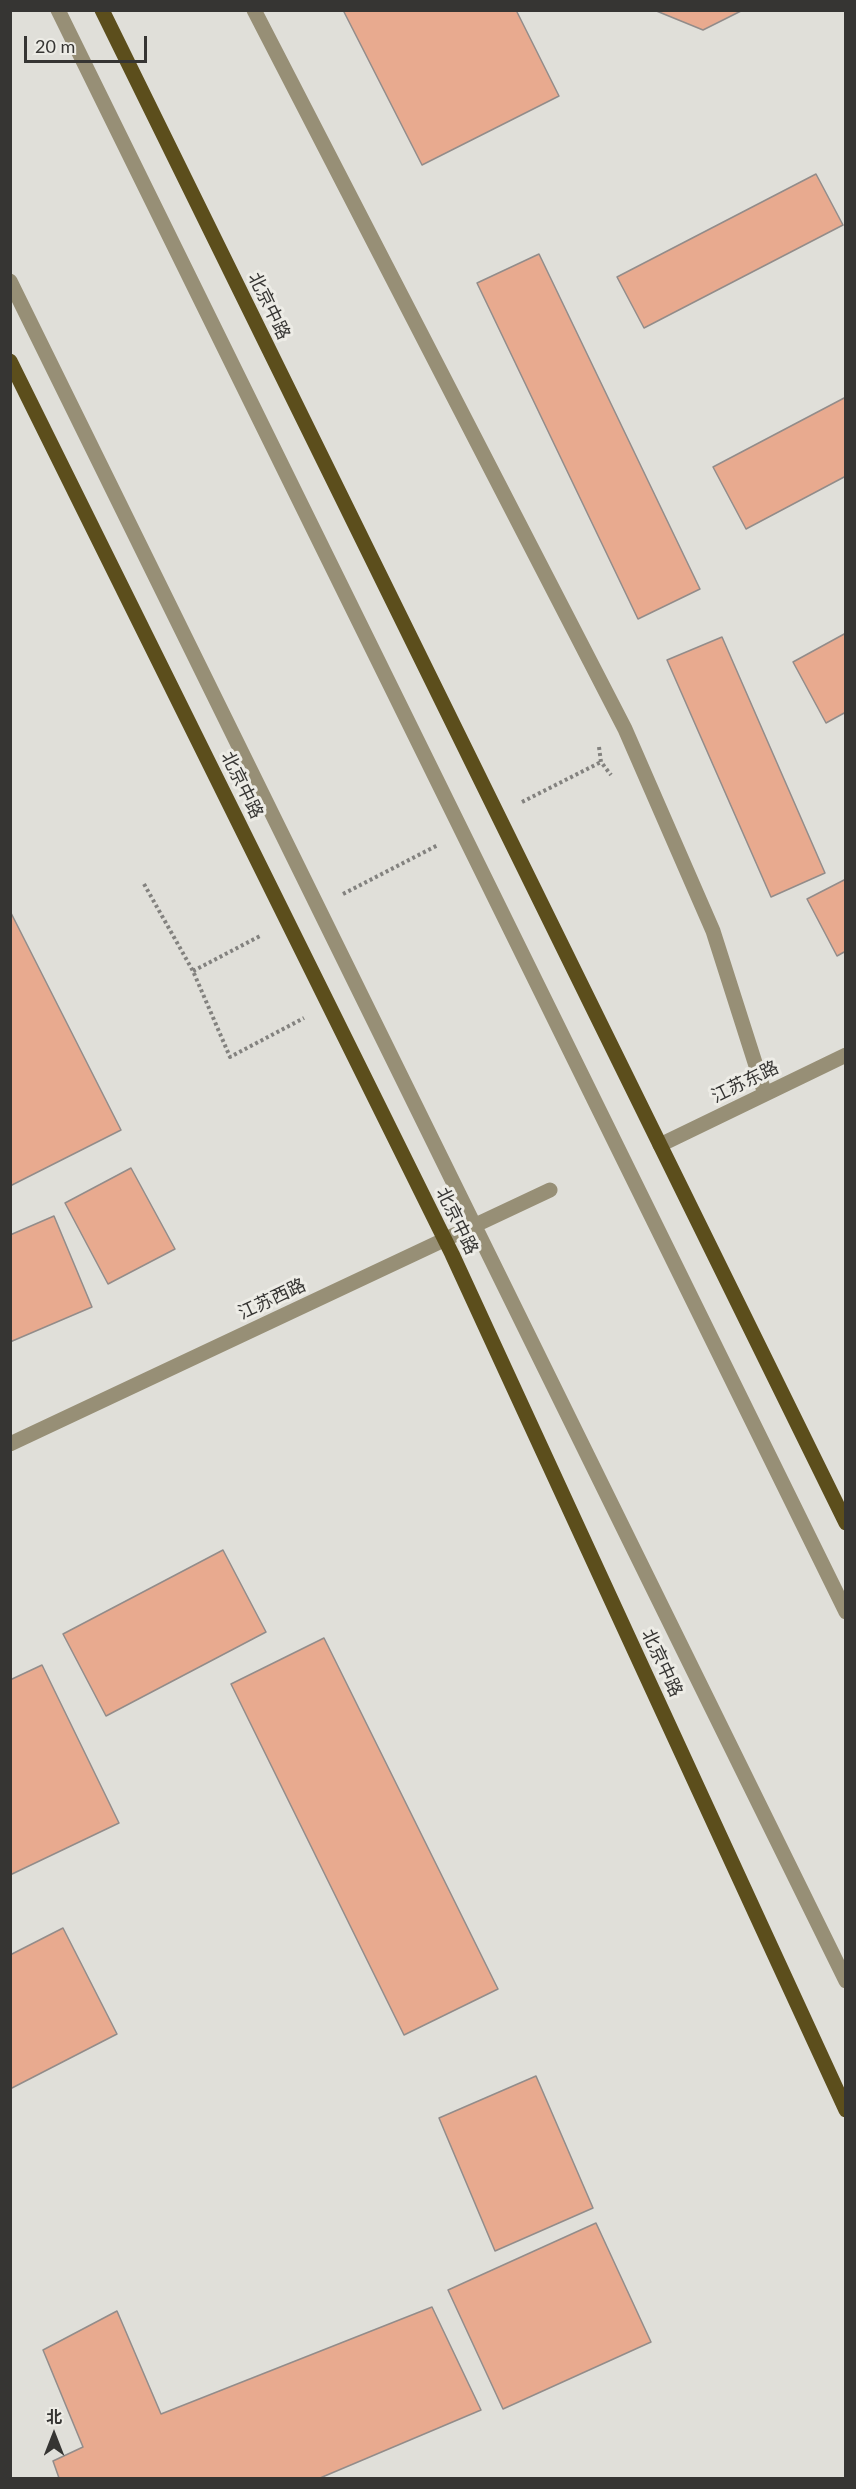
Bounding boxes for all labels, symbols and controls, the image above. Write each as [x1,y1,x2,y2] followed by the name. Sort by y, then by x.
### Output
[27,24,150,62] scale bar
[35,35,75,57] text: 20 m
[244,269,294,343] street label: 北京中路
[217,748,267,822] street label: 北京中路
[708,1057,782,1107] street label: 江苏东路
[432,1184,482,1258] street label: 北京中路
[235,1274,309,1324] street label: 江苏西路
[637,1626,687,1700] street label: 北京中路
[24,2405,84,2465] north arrow
[46,2407,62,2426] text: 北

